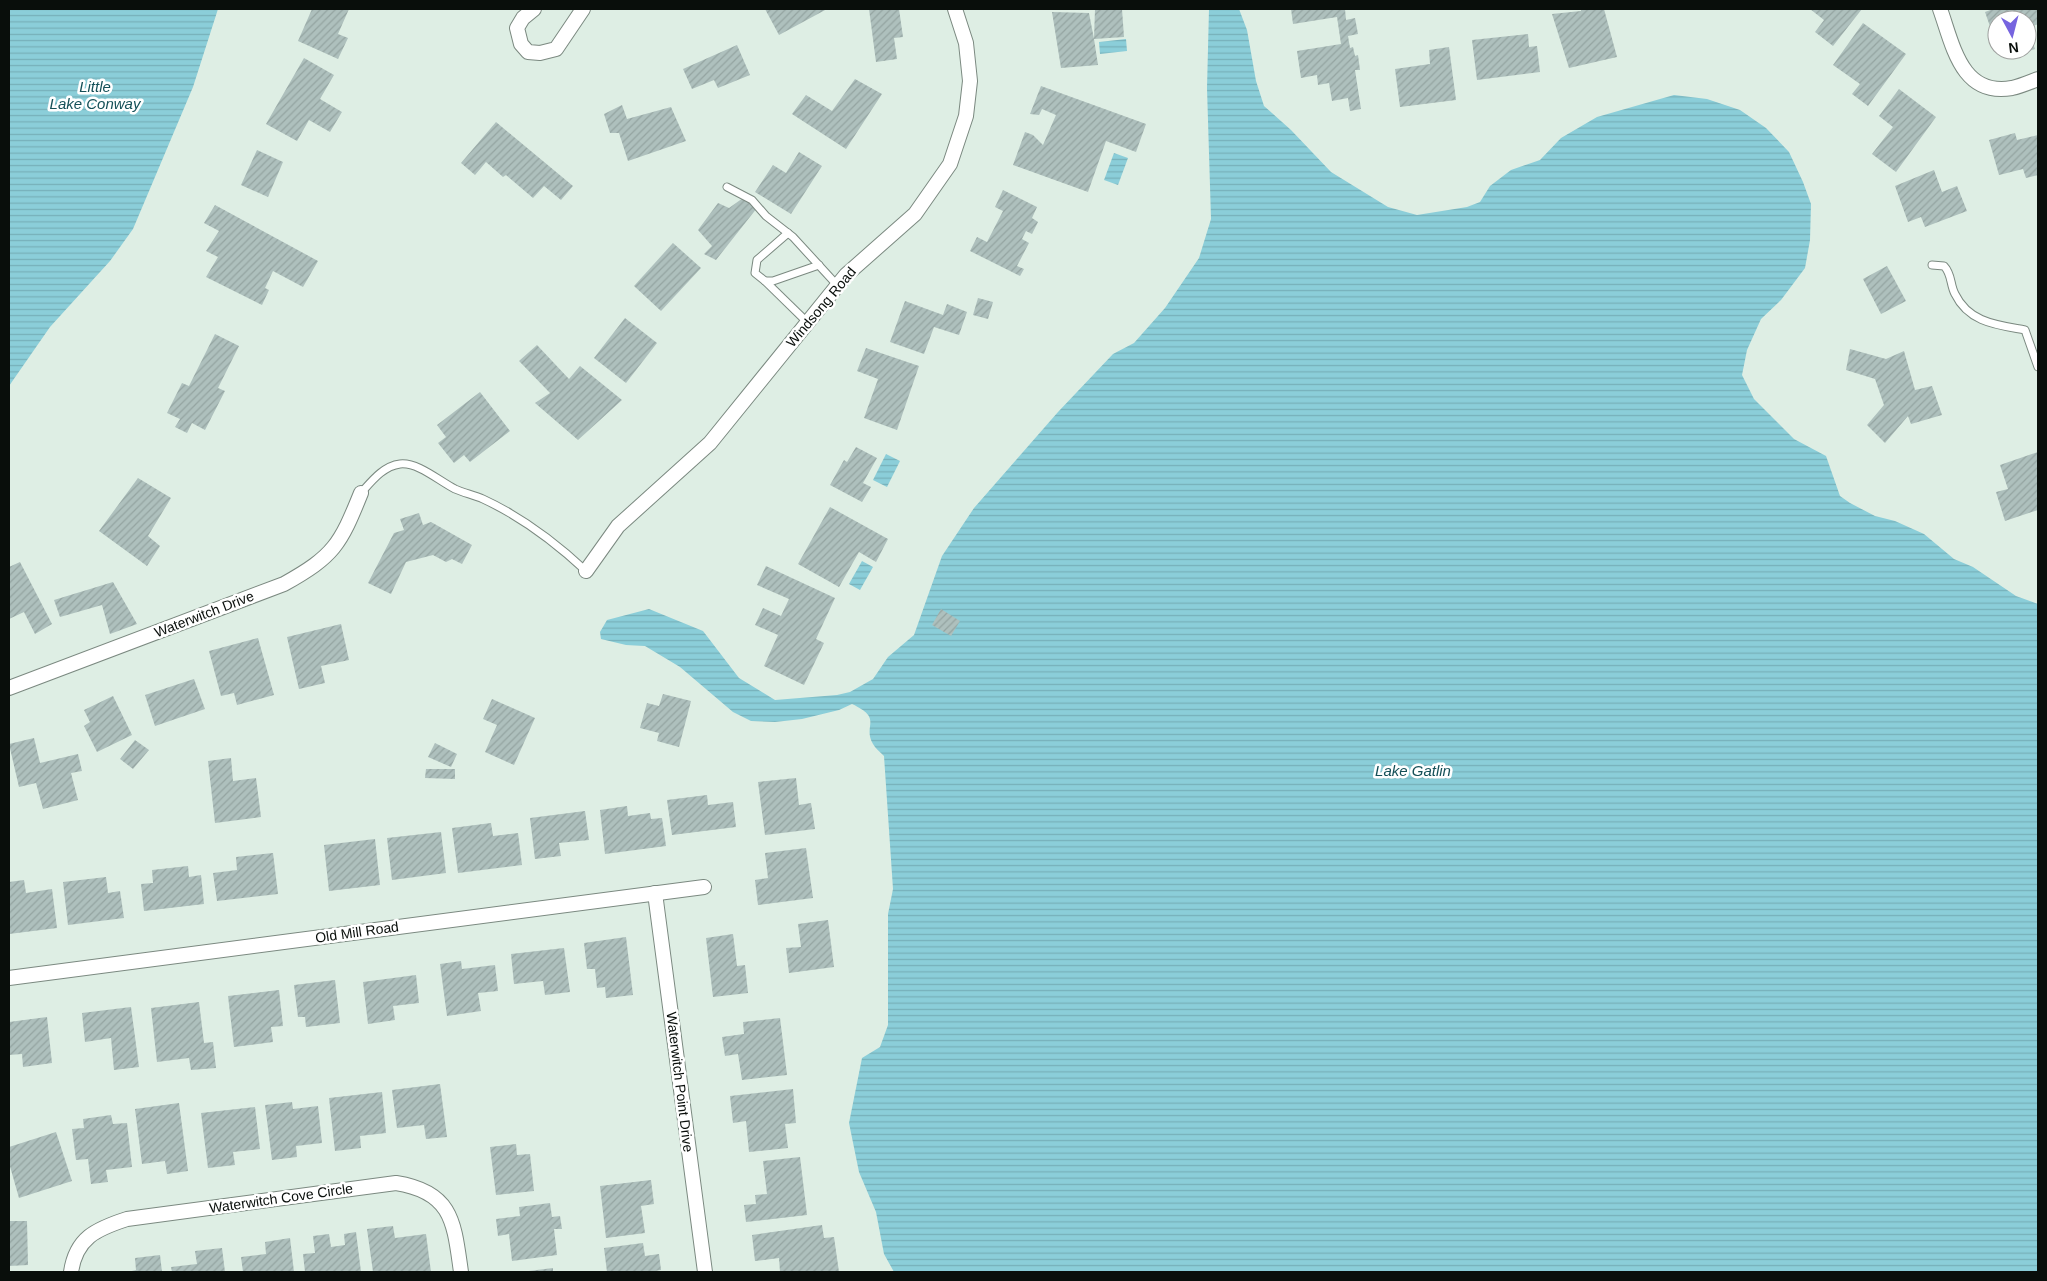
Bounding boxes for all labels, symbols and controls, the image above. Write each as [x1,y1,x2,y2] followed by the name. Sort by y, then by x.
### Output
[1987,10,2037,60] north arrow
[2008,39,2020,56] text: N
[50,78,142,112] water label: Little Lake Conway
[783,264,859,350] street label: Windsong Road
[152,588,256,640] street label: Waterwitch Drive
[1375,762,1451,779] water label: Lake Gatlin
[314,918,400,946] street label: Old Mill Road
[663,1011,697,1153] street label: Waterwitch Point Drive
[208,1180,354,1216] street label: Waterwitch Cove Circle

